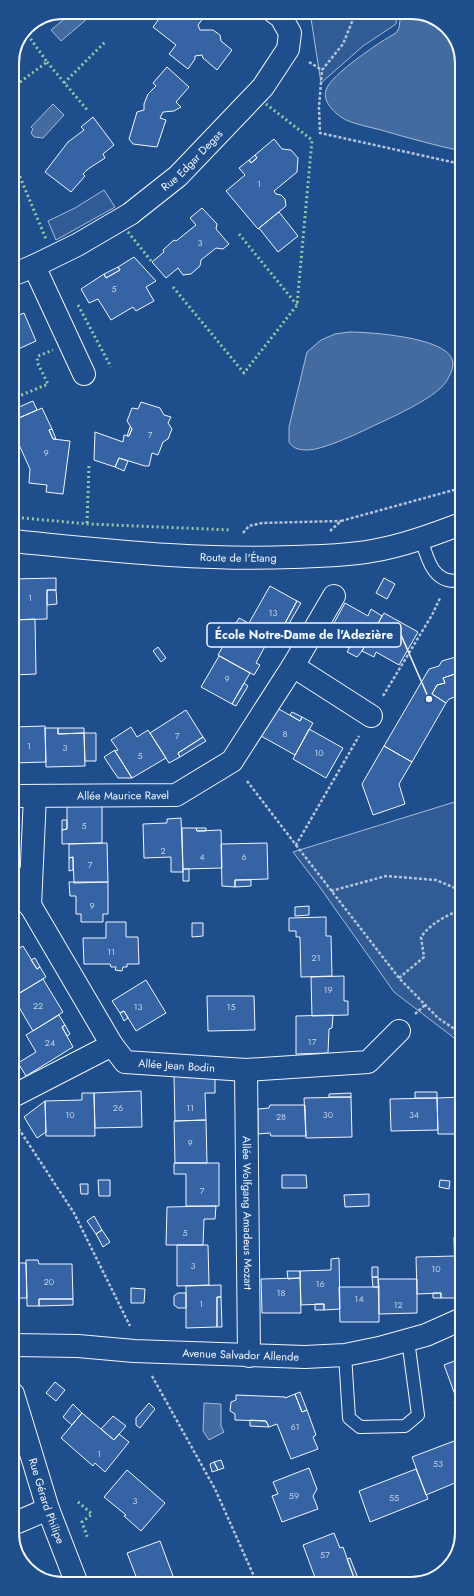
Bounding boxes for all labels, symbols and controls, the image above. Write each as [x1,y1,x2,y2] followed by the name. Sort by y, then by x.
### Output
[158,126,227,195] street label: Rue Edgar Degas
[257,177,261,190] house number: 1
[198,236,203,249] house number: 3
[111,282,117,295] house number: 5
[148,428,153,441] house number: 7
[43,446,49,459] house number: 9
[200,549,277,566] street label: Route de l'Étang
[28,591,32,604] house number: 1
[269,606,278,619] house number: 13
[207,623,401,647] callout: École Notre-Dame de l'Adezière
[215,626,393,644] text: École Notre-Dame de l'Adezière
[224,672,230,685] house number: 9
[283,727,288,740] house number: 8
[175,729,180,742] house number: 7
[27,739,31,752] house number: 1
[63,741,68,754] house number: 3
[314,746,324,759] house number: 10
[137,749,143,762] house number: 5
[77,787,169,804] street label: Allée Maurice Ravel
[81,819,87,832] house number: 5
[160,844,166,857] house number: 2
[199,850,205,863] house number: 4
[241,850,247,863] house number: 6
[88,858,93,871] house number: 7
[89,899,95,912] house number: 9
[107,945,115,958] house number: 11
[311,951,321,964] house number: 21
[323,983,333,996] house number: 19
[33,999,43,1012] house number: 22
[134,1000,143,1013] house number: 13
[226,1000,236,1013] house number: 15
[308,1035,317,1048] house number: 17
[45,1036,55,1049] house number: 24
[138,1055,215,1076] street label: Allée Jean Bodin
[113,1101,123,1114] house number: 26
[186,1101,194,1114] house number: 11
[65,1108,75,1121] house number: 10
[323,1108,334,1121] house number: 30
[409,1108,419,1121] house number: 34
[276,1110,286,1123] house number: 28
[187,1136,193,1149] house number: 9
[239,1136,256,1290] street label: Allée Wolfgang Amadeus Mozart
[200,1184,205,1197] house number: 7
[182,1226,188,1239] house number: 5
[191,1259,196,1272] house number: 3
[431,1262,441,1275] house number: 10
[44,1275,55,1288] house number: 20
[315,1277,325,1290] house number: 16
[277,1286,286,1299] house number: 18
[354,1292,364,1305] house number: 14
[199,1297,203,1310] house number: 1
[393,1298,403,1311] house number: 12
[182,1345,300,1365] street label: Avenue Salvador Allende
[290,1420,300,1433] house number: 61
[97,1447,101,1460] house number: 1
[25,1456,69,1546] street label: Rue Gérard Philipe
[433,1457,443,1470] house number: 53
[289,1489,299,1502] house number: 59
[389,1491,399,1504] house number: 55
[133,1494,138,1507] house number: 3
[320,1548,330,1561] house number: 57

